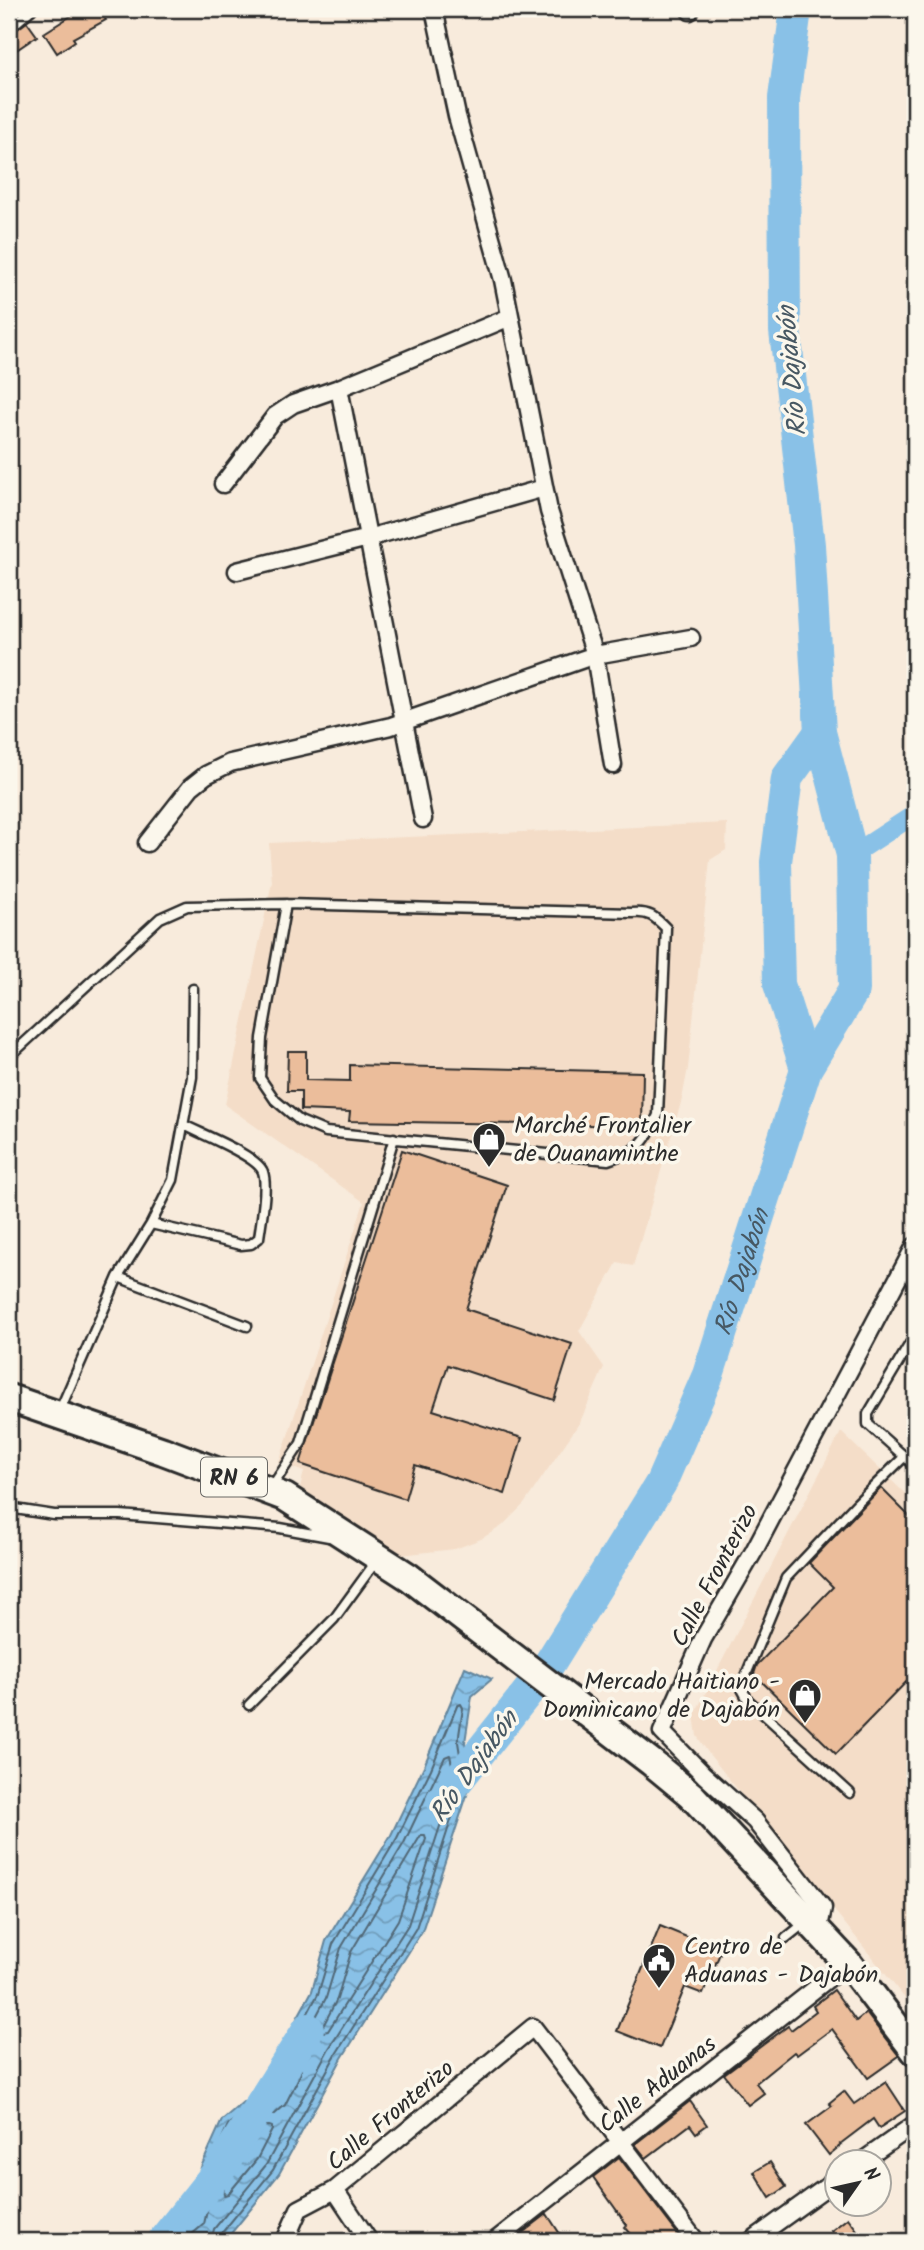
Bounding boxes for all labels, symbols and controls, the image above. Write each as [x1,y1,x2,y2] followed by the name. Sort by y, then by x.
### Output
[766,302,820,438] water label: Río Dajabón
[514,1107,693,1174] place label: Marché Frontalier de Ouanaminthe
[470,1120,508,1169] shop icon: Marché Frontalier de Ouanaminthe
[703,1202,784,1341] water label: Río Dajabón
[201,1458,267,1496] road number: RN 6
[661,1497,769,1654] street label: Calle Fronterizo
[542,1663,780,1730] place label: Mercado Haitiano - Dominicano de Dajabón
[786,1676,824,1725] shop icon: Mercado Haitiano - Dominicano de Dajabón
[419,1700,531,1832] water label: Río Dajabón
[684,1928,878,1995] place label: Centro de Aduanas - Dajabón
[640,1941,678,1990] public building icon: Centro de Aduanas - Dajabón
[590,2026,726,2144] street label: Calle Aduanas
[318,2051,464,2182] street label: Calle Fronterizo
[822,2148,892,2218] north arrow
[855,2161,886,2188] text: N

